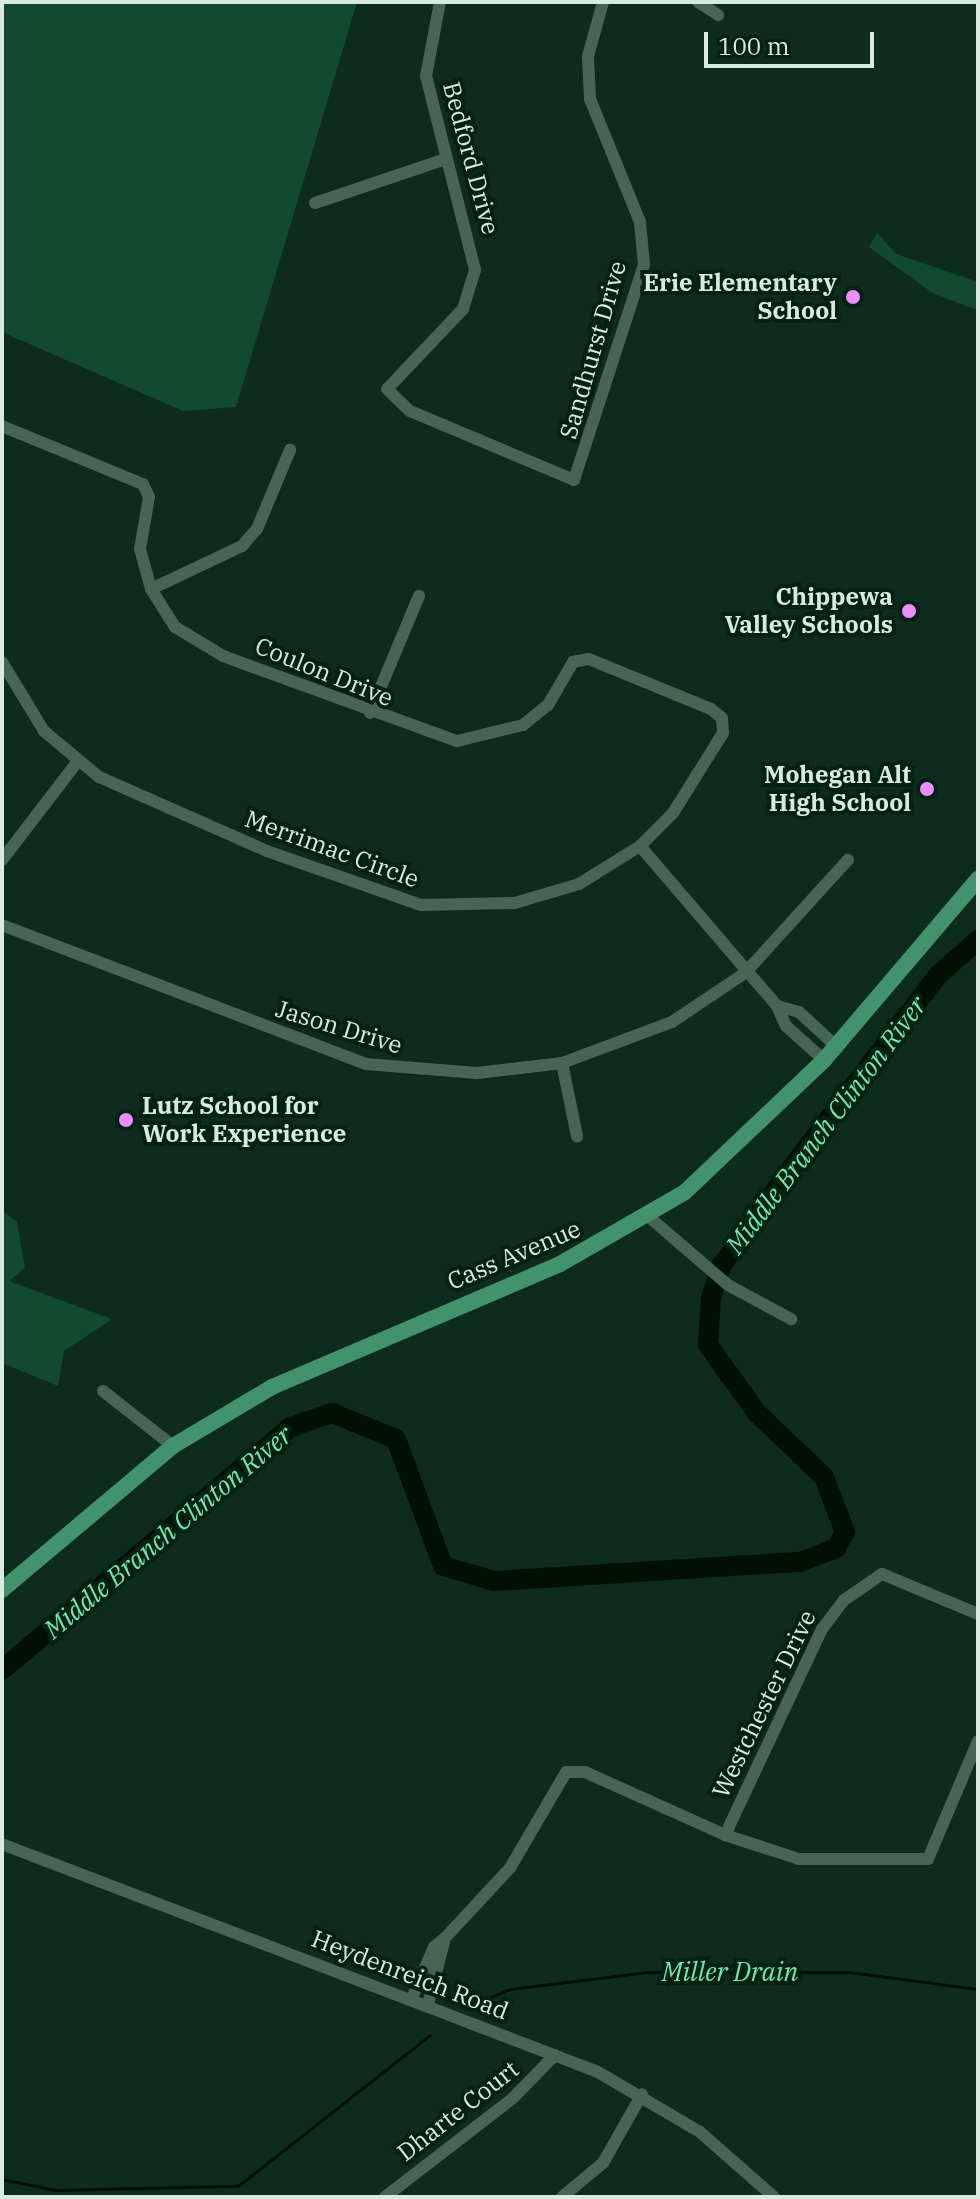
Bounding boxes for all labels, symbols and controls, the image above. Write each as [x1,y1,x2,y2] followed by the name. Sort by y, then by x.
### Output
[708,16,878,66] scale bar
[718,30,790,62] text: 100 m
[437,79,505,237] street label: Bedford Drive
[554,258,632,442] street label: Sandhurst Drive
[643,269,837,325] place label: Erie Elementary School
[844,288,862,306] marker: Erie Elementary School
[724,583,893,639] place label: Chippewa Valley Schools
[900,602,918,620] marker: Chippewa Valley Schools
[251,631,397,713] street label: Coulon Drive
[764,761,911,817] place label: Mohegan Alt High School
[918,780,936,798] marker: Mohegan Alt High School
[241,804,423,894] street label: Merrimac Circle
[719,990,933,1260] water label: Middle Branch Clinton River
[272,994,406,1060] street label: Jason Drive
[142,1092,346,1148] place label: Lutz School for Work Experience
[117,1111,135,1129] marker: Lutz School for Work Experience
[443,1214,585,1296] street label: Cass Avenue
[38,1419,298,1645] water label: Middle Branch Clinton River
[706,1606,822,1802] street label: Westchester Drive
[308,1924,512,2026] street label: Heydenreich Road
[662,1956,798,1988] water label: Miller Drain
[392,2055,524,2167] street label: Dharte Court

